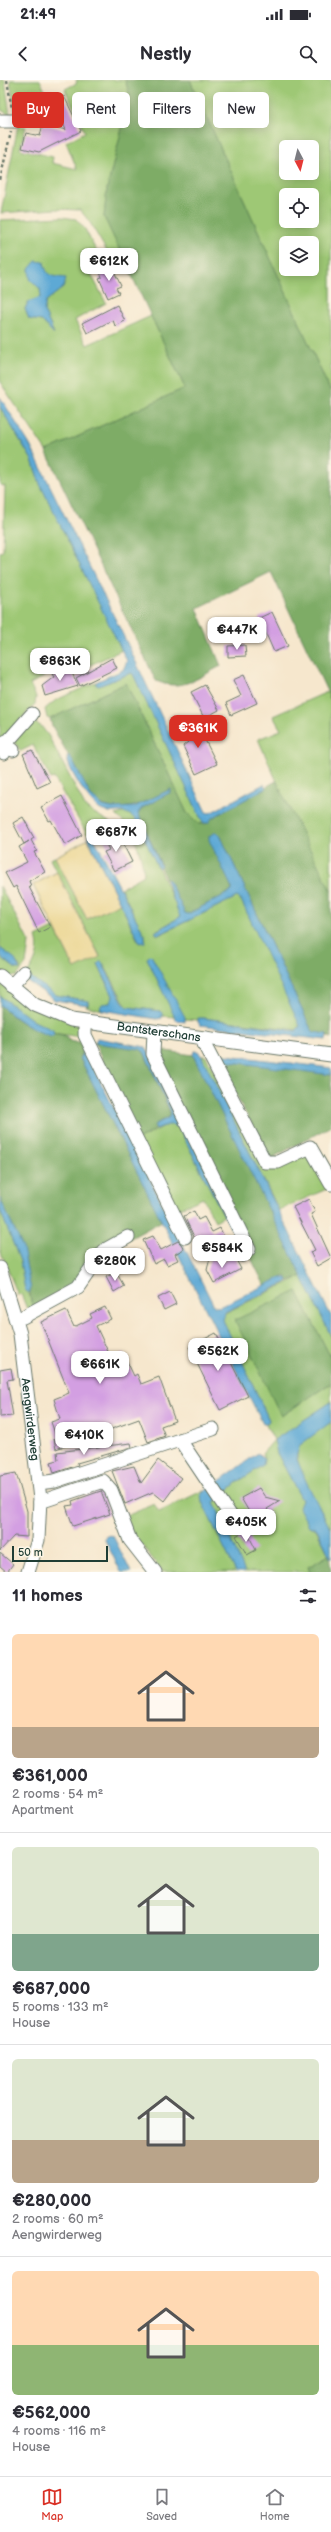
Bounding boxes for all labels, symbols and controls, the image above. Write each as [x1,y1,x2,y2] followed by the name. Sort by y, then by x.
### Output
[20,5,56,24] text: 21:49
[12,43,34,65] icon: back
[297,43,319,65] icon: search
[140,44,191,65] text: Nestly
[12,92,64,128] chip: Buy
[72,92,130,128] chip: Rent
[138,92,205,128] chip: Filters
[213,92,269,128] chip: New
[279,140,319,180] north arrow
[279,140,319,276] map controls
[279,188,319,228] button: locate
[279,236,319,276] button: layers
[81,248,137,282] pin: €612K
[89,253,129,269] text: €612K
[209,617,265,651] pin: €447K
[216,622,258,638] text: €447K
[32,648,88,682] pin: €863K
[39,653,81,669] text: €863K
[170,715,226,749] pin: €361K
[178,720,218,736] text: €361K
[88,819,144,853] pin: €687K
[95,824,137,840] text: €687K
[116,1019,202,1045] street label: Bantsterschans
[194,1235,250,1269] pin: €584K
[201,1240,243,1256] text: €584K
[87,1248,143,1282] pin: €280K
[94,1253,136,1269] text: €280K
[190,1338,246,1372] pin: €562K
[197,1343,239,1359] text: €562K
[72,1351,128,1385] pin: €661K
[80,1356,120,1372] text: €661K
[18,1377,43,1462] street label: Aengwirderweg
[56,1422,112,1456] pin: €410K
[64,1427,104,1443] text: €410K
[218,1509,274,1543] pin: €405K
[225,1514,267,1530] text: €405K
[12,1544,108,1563] scale bar
[18,1546,43,1559] text: 50 m
[297,1585,319,1607] icon: filters
[12,1586,83,1606] text: 11 homes
[130,1660,202,1732] icon: home
[12,1766,88,1786] text: €361,000
[12,1786,103,1802] text: 2 rooms · 54 m²
[12,1802,73,1818] text: Apartment
[130,1873,202,1945] icon: home
[12,1979,90,1999] text: €687,000
[12,1999,109,2015] text: 5 rooms · 133 m²
[12,2015,50,2031] text: House
[130,2085,202,2157] icon: home
[12,2191,91,2211] text: €280,000
[12,2211,104,2227] text: 2 rooms · 60 m²
[12,2227,102,2243] text: Aengwirderweg
[130,2297,202,2369] icon: home
[12,2403,91,2423] text: €562,000
[12,2423,106,2439] text: 4 rooms · 116 m²
[12,2439,50,2455] text: House
[41,2486,63,2523] tab: Map
[146,2486,177,2523] tab: Saved
[260,2486,290,2523] tab: Home

